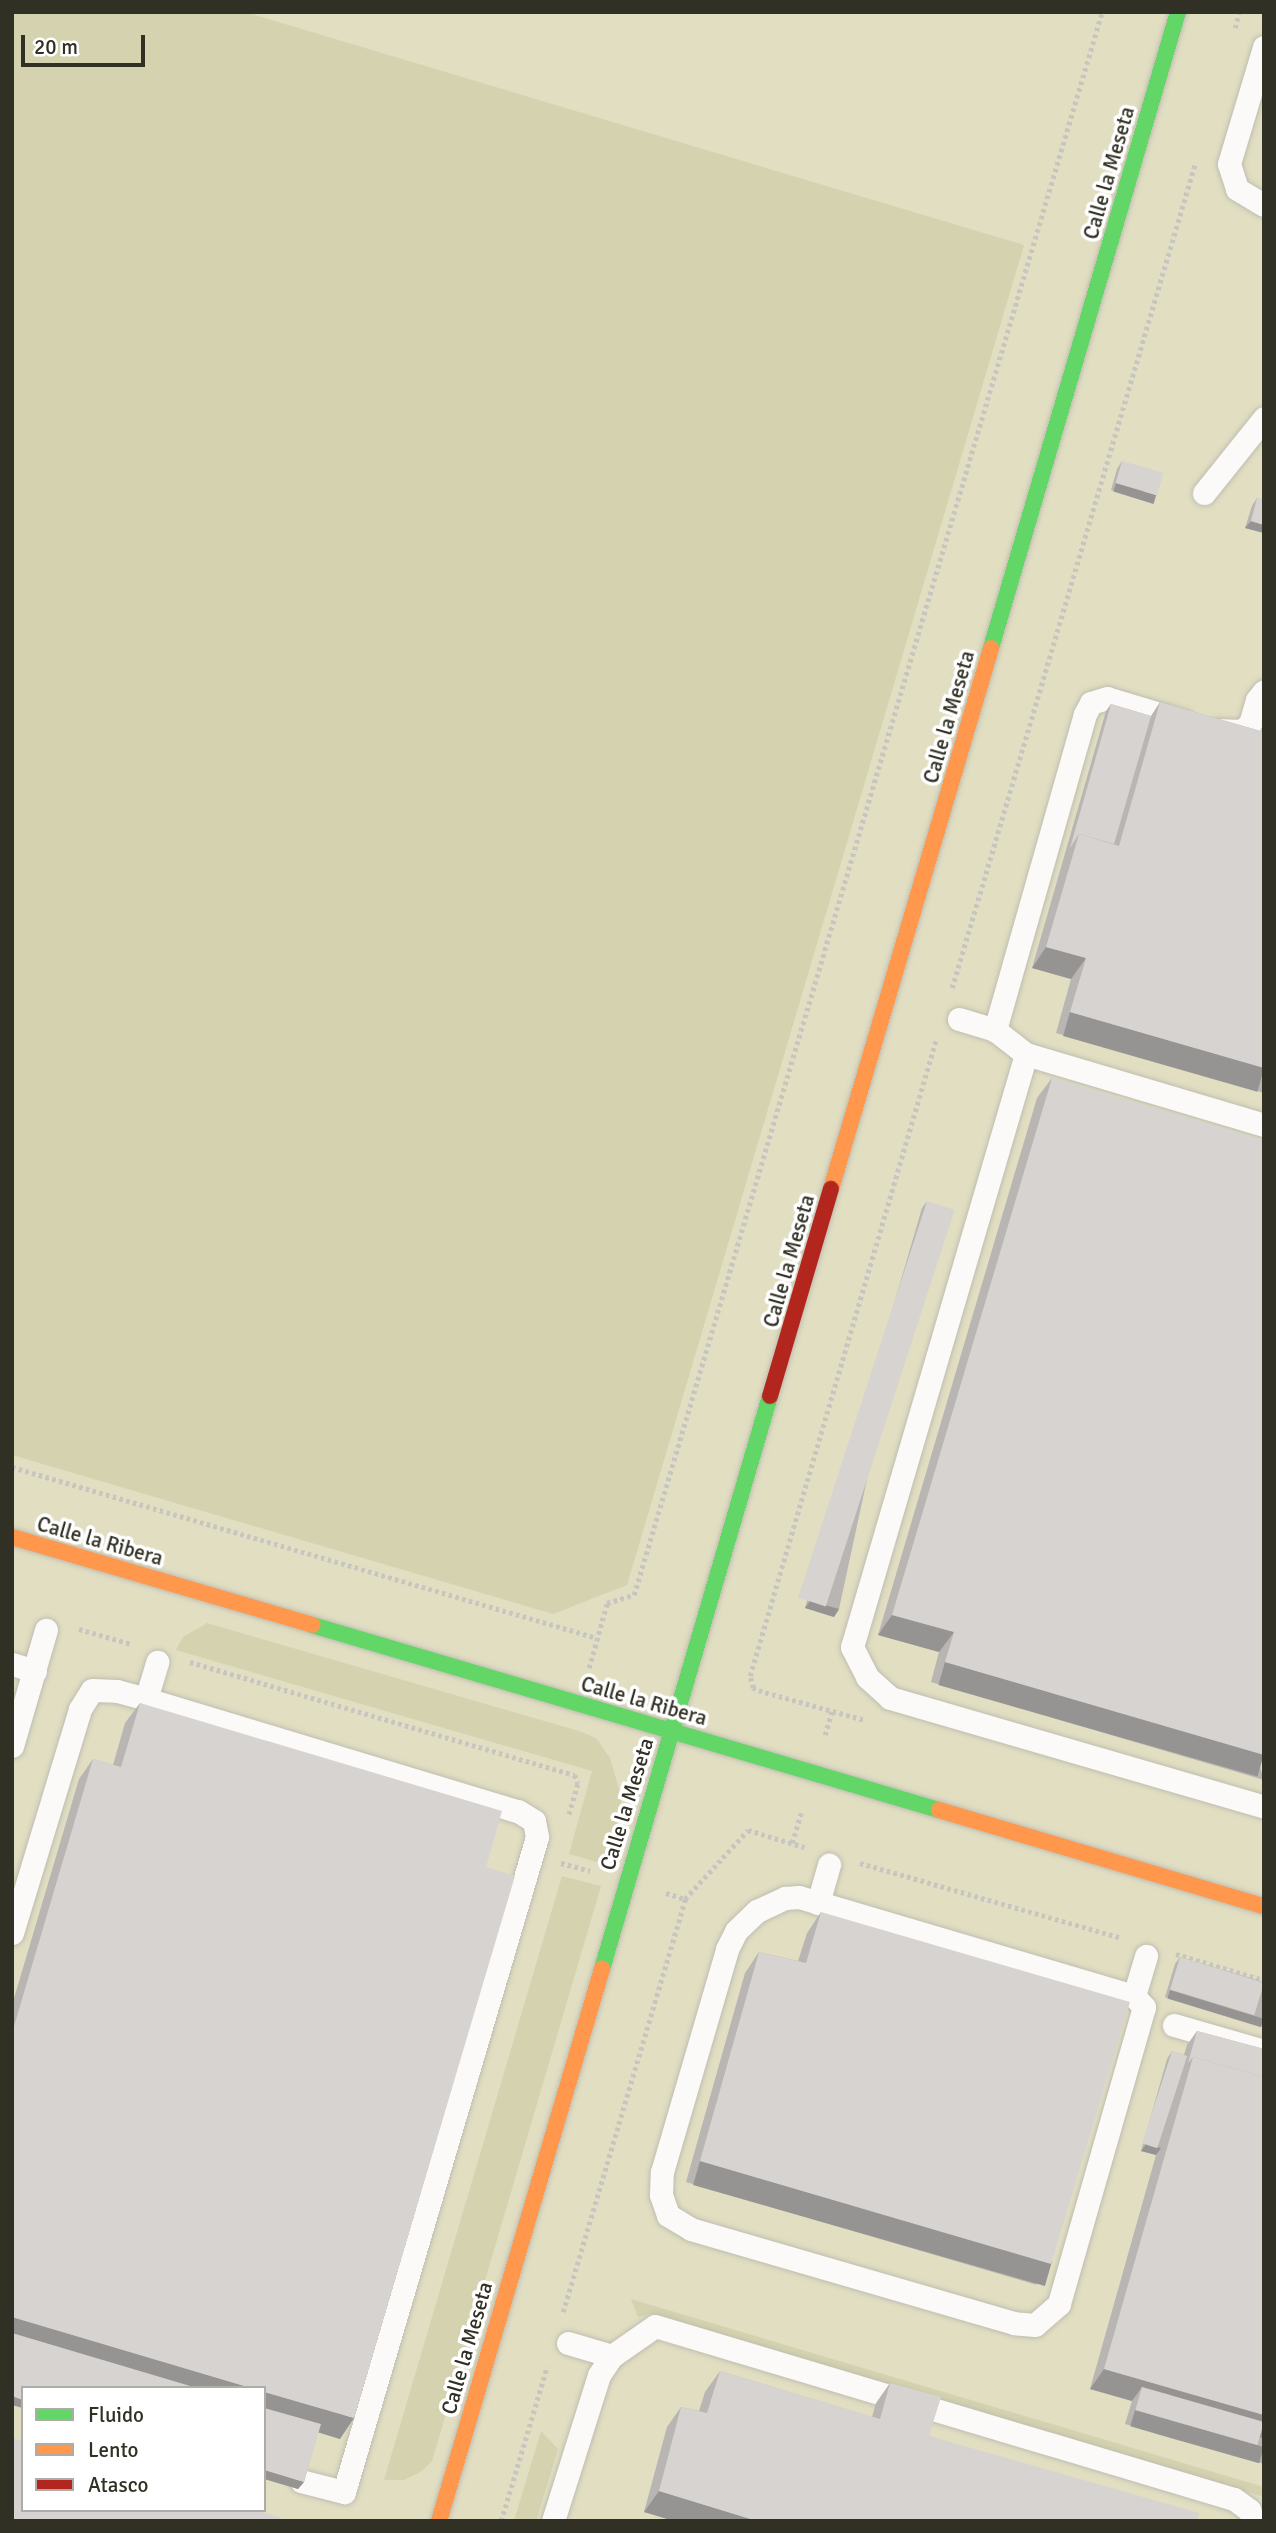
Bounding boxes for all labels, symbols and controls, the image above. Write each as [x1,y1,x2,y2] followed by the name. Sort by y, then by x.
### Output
[24,21,149,65] scale bar
[34,34,78,60] text: 20 m
[1078,104,1140,242] street label: Calle la Meseta
[918,648,980,786] street label: Calle la Meseta
[758,1192,820,1330] street label: Calle la Meseta
[34,1511,166,1571] street label: Calle la Ribera
[578,1671,710,1731] street label: Calle la Ribera
[595,1735,659,1873] street label: Calle la Meseta
[436,2279,498,2417] street label: Calle la Meseta
[21,2386,266,2512] legend
[88,2402,144,2428] text: Fluido
[88,2437,138,2463] text: Lento
[88,2472,148,2498] text: Atasco

